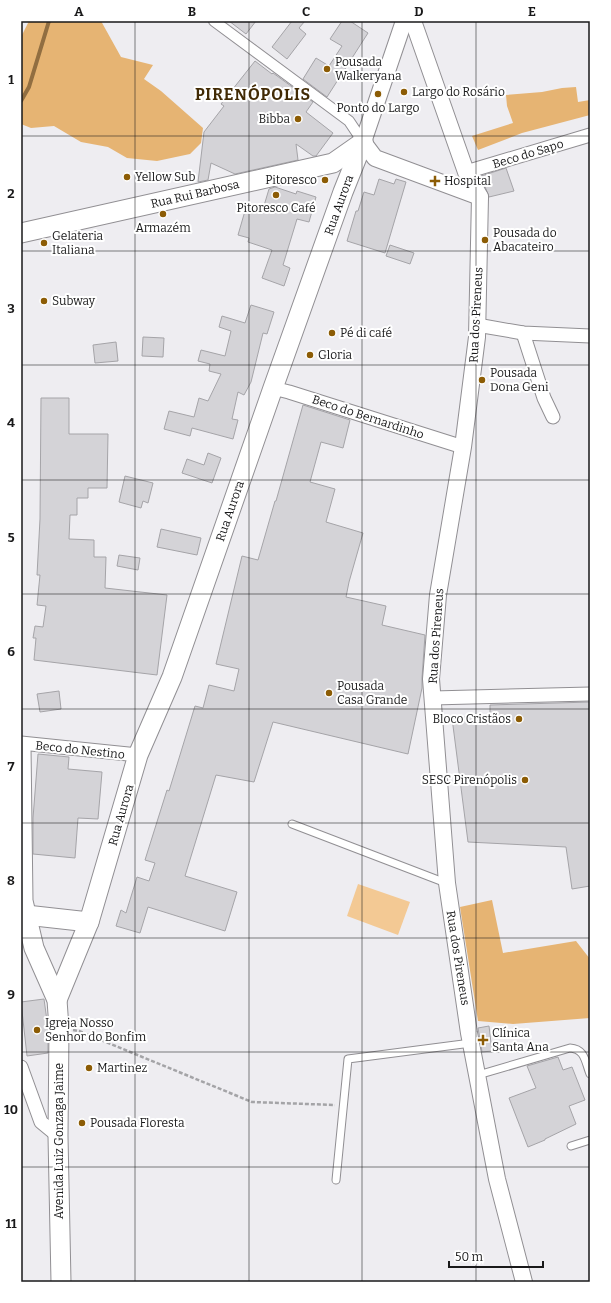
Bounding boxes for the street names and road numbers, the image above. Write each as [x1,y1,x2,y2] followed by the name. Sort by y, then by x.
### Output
[491,137,565,171] street label: Beco do Sapo
[322,173,357,237] street label: Rua Aurora
[149,177,241,211] street label: Rua Rui Barbosa
[467,267,486,363] street label: Rua dos Pireneus
[310,392,426,442] street label: Beco do Bernardinho
[213,478,247,543] street label: Rua Aurora
[426,587,446,684] street label: Rua dos Pireneus
[35,738,125,762] street label: Beco do Nestino
[106,782,137,847] street label: Rua Aurora
[444,910,472,1007] street label: Rua dos Pireneus
[52,1063,66,1219] street label: Avenida Luiz Gonzaga Jaime

